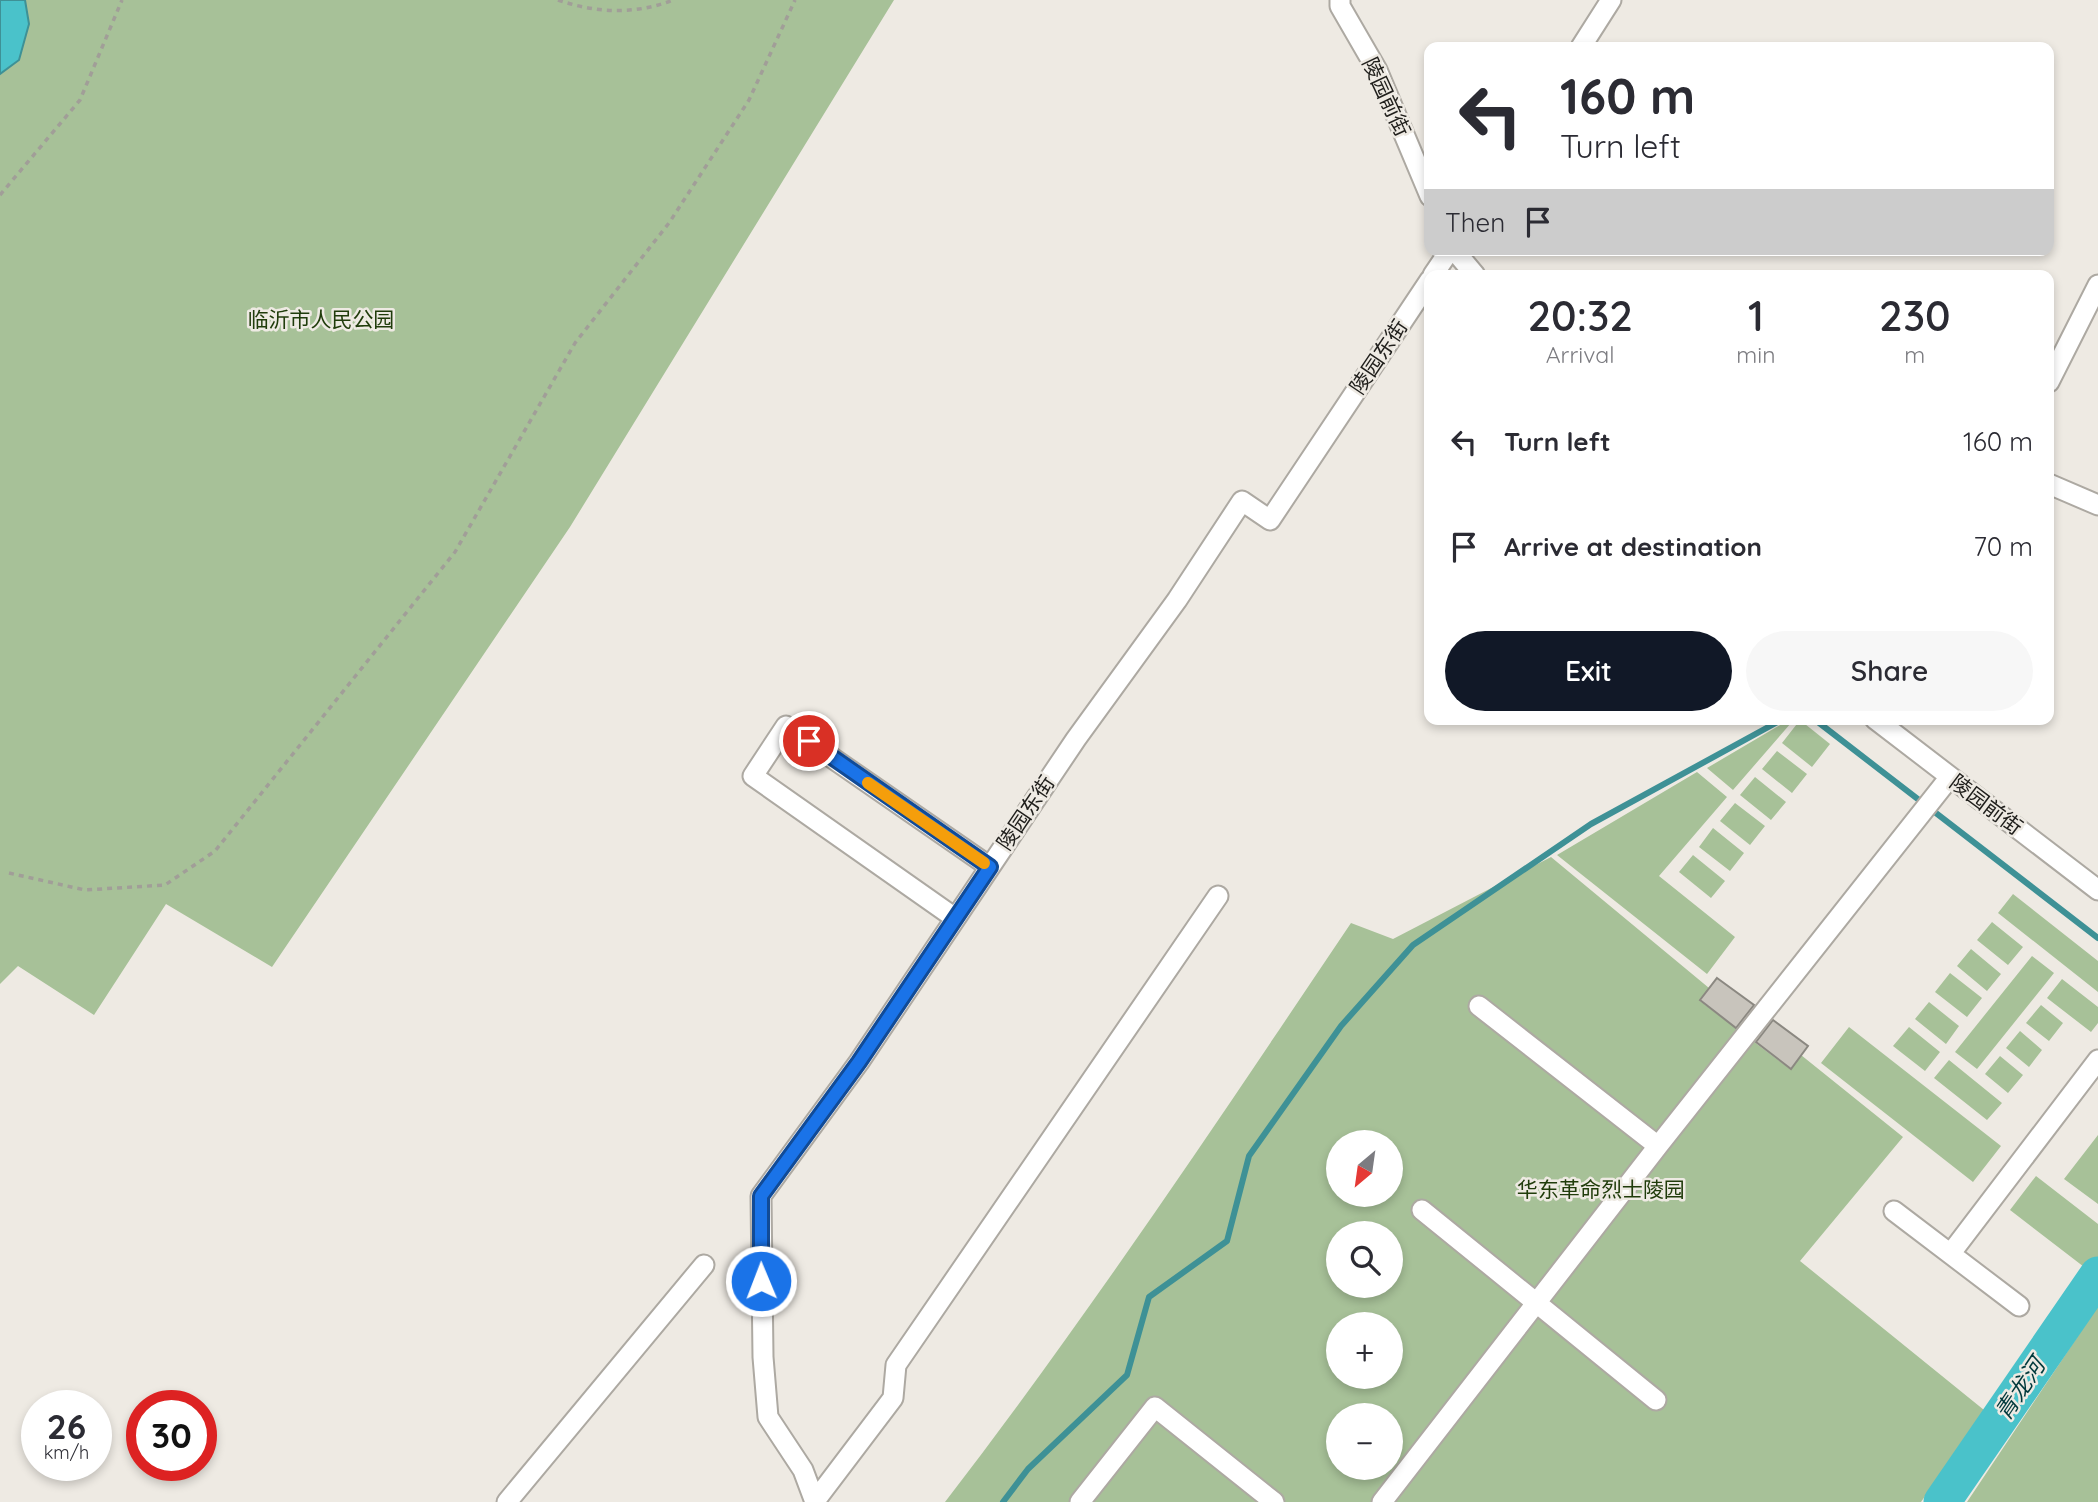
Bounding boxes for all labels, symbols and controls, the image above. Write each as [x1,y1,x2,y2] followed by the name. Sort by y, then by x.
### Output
[1357,53,1416,140] street label: 陵园前街
[1560,65,1695,126] text: 160 m
[1445,70,1536,161] icon: left
[1560,126,1681,166] text: Turn left
[1519,203,1557,241] icon: arrive
[1445,206,1505,239] text: Then
[1527,289,1633,342] text: 20:32
[1748,289,1764,342] text: 1
[1879,289,1951,342] text: 230
[248,306,395,332] park label: 临沂市人民公园
[1344,314,1412,399] street label: 陵园东街
[1546,340,1615,369] text: Arrival
[1736,340,1776,369] text: min
[1904,340,1925,369] text: m
[1445,423,1483,461] icon: left
[1504,425,1611,458] text: Turn left
[1963,425,2033,458] text: 160 m
[1445,528,1483,566] icon: arrive
[1504,530,1762,563] text: Arrive at destination
[1973,530,2033,563] text: 70 m
[1445,631,1732,711] button: Exit
[1746,631,2033,711] button: Share
[779,711,839,771] pin
[790,722,828,760] icon: arrive
[1945,769,2028,840] street label: 陵园前街
[991,770,1059,855] street label: 陵园东街
[1326,1130,1404,1208] north arrow
[1326,1130,1403,1480] map controls
[1517,1176,1685,1202] park label: 华东革命烈士陵园
[1326,1221,1403,1298] button: search
[724,1244,798,1318] position arrow
[1326,1312,1403,1389] button: +
[1988,1349,2053,1425] water label: 青龙河
[126,1390,217,1481] speed limit sign: 30
[1326,1403,1403,1480] button: −
[47,1404,86,1448] text: 26
[44,1441,89,1464] text: km/h

